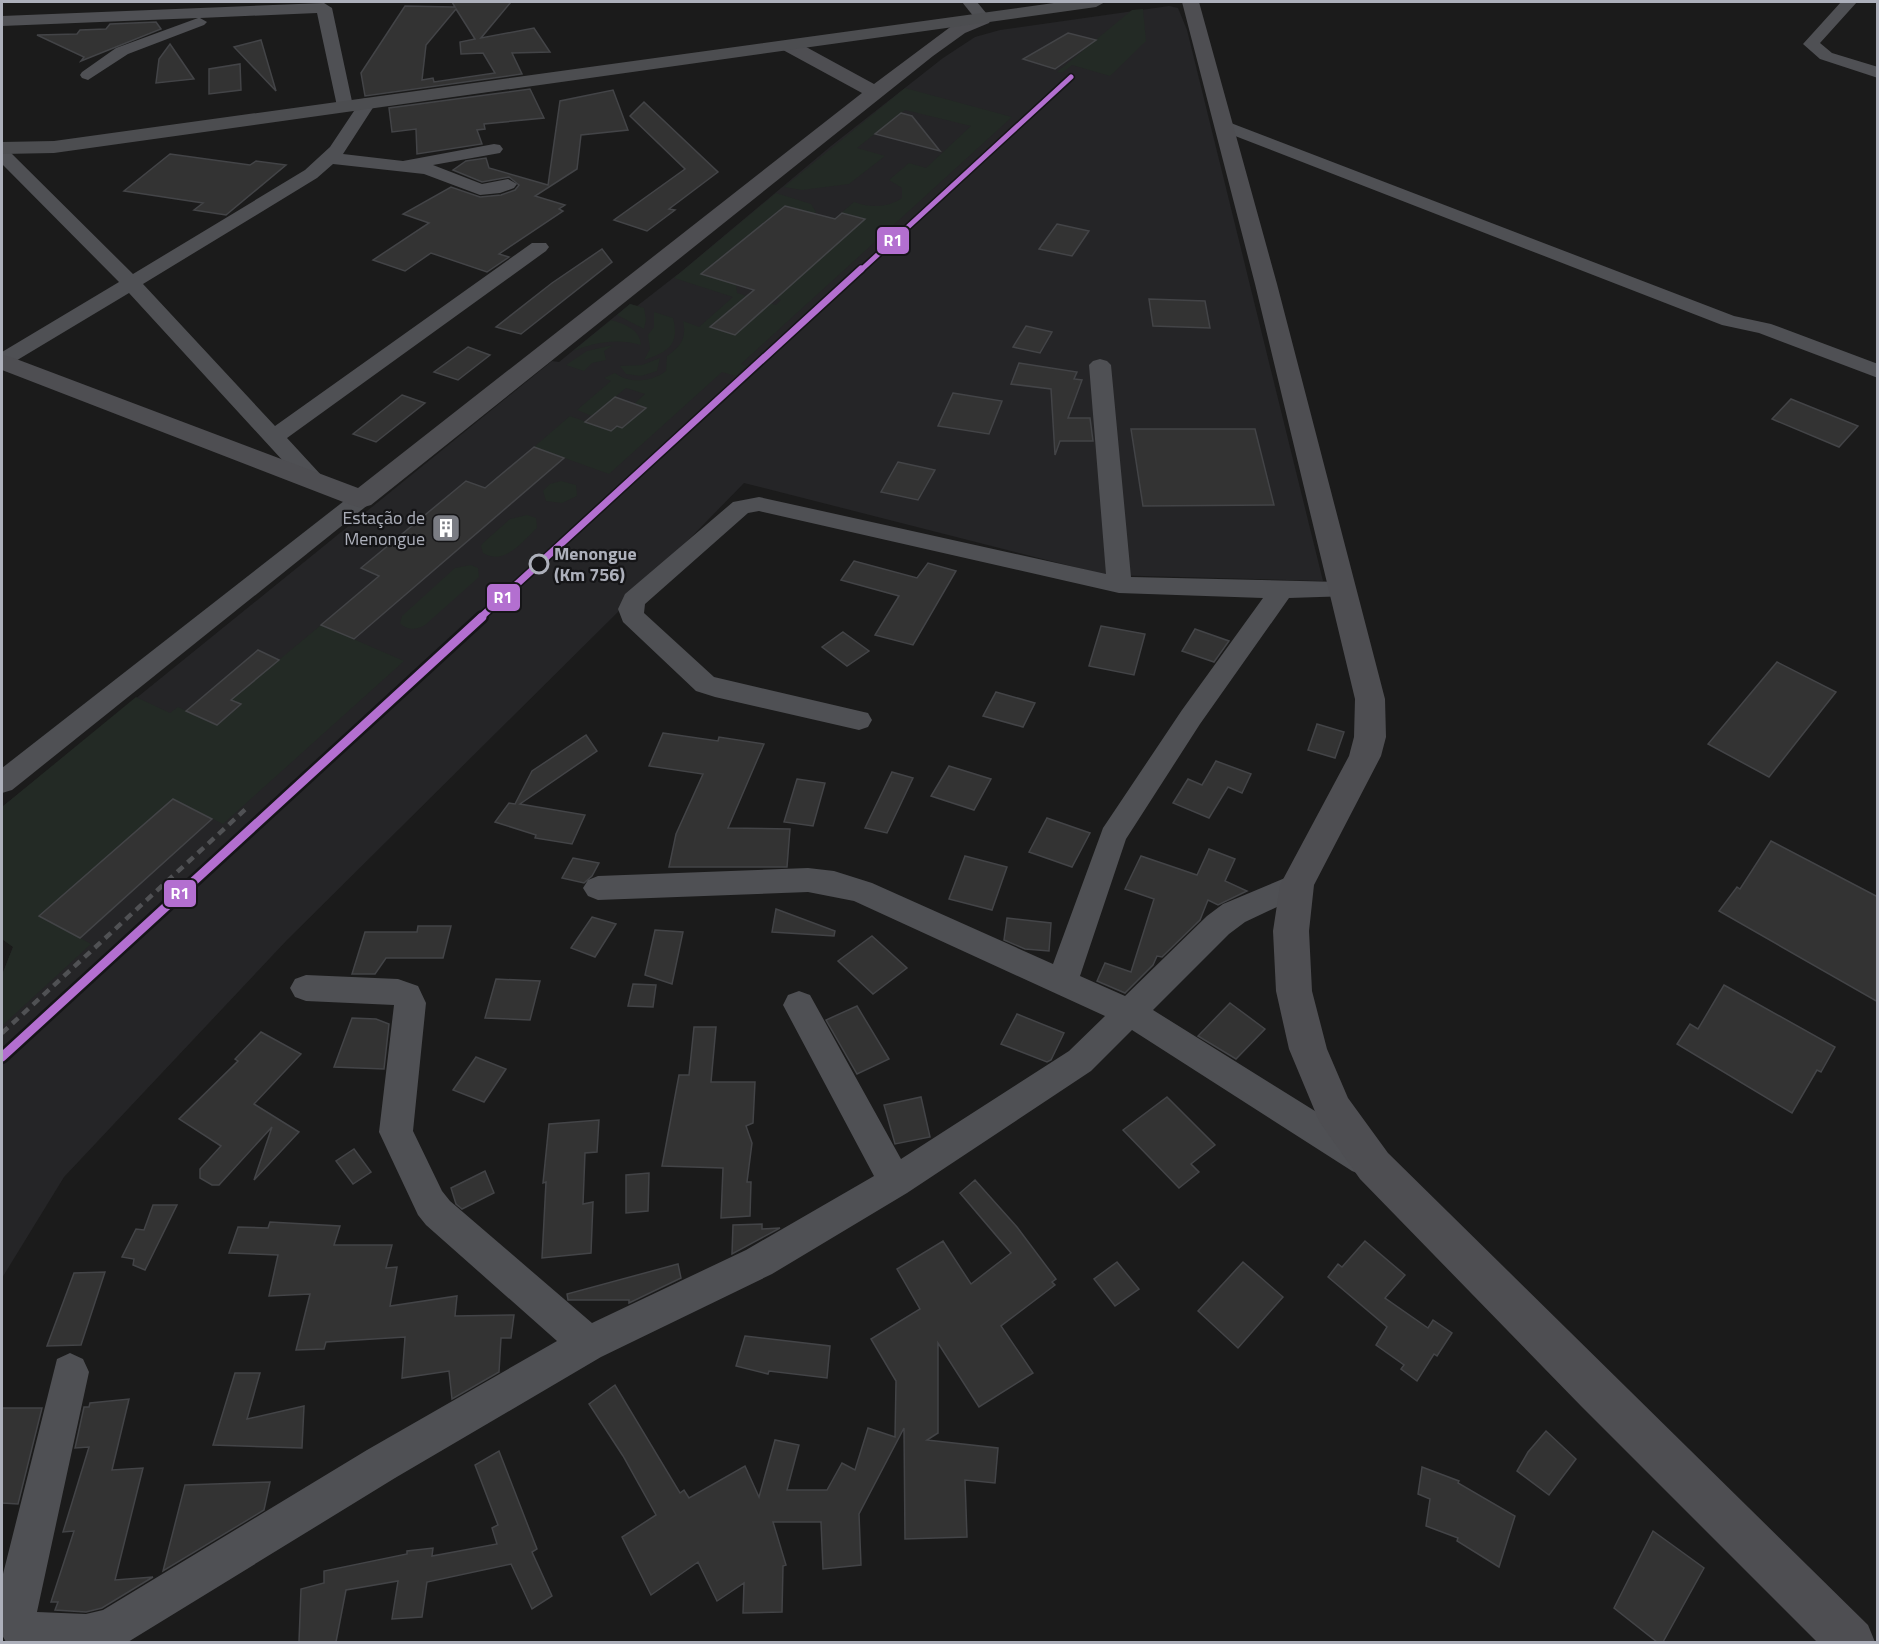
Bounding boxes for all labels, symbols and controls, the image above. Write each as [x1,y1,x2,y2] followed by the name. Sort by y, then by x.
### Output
[876,226,910,255] line badge: R1
[884,228,902,252] text: R1
[342,504,425,552] place label: Estação de Menongue
[430,512,462,544] building icon: Estação de Menongue
[554,540,637,588] place label: Menongue (Km 756)
[529,554,549,574] marker: Menongue (Km 756)
[486,583,521,612] line badge: R1
[494,585,512,609] text: R1
[163,879,197,908] line badge: R1
[171,881,189,905] text: R1

